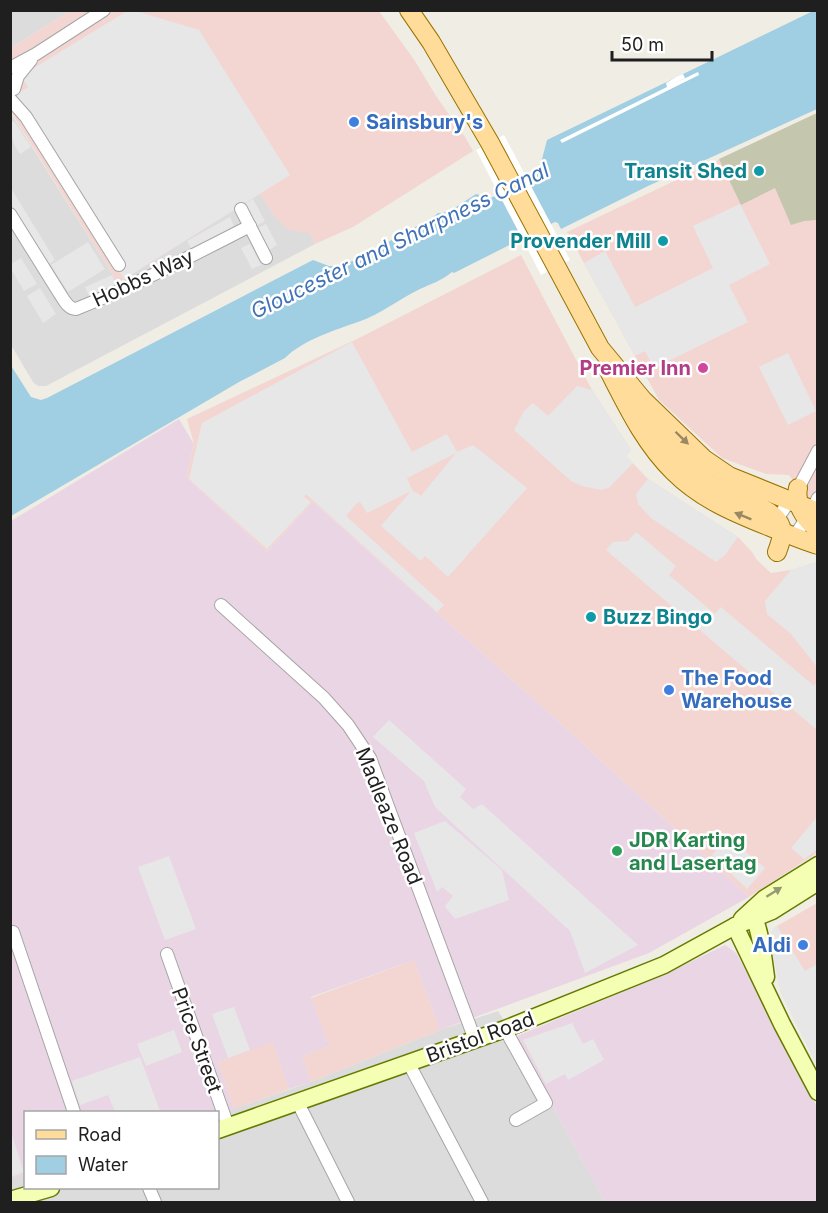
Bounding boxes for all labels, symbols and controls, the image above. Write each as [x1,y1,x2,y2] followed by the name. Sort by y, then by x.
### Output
[612,24,712,62] scale bar
[621,34,664,55] text: 50 m
[366,110,483,134] place label: Sainsbury's
[347,115,361,129] marker: Sainsbury's
[247,157,554,324] water label: Gloucester and Sharpness Canal
[624,159,747,183] place label: Transit Shed
[752,164,766,178] marker: Transit Shed
[510,229,651,253] place label: Provender Mill
[656,234,670,248] marker: Provender Mill
[89,244,197,312] street label: Hobbs Way
[579,356,691,380] place label: Premier Inn
[696,361,710,375] marker: Premier Inn
[674,431,689,445] one-way arrow
[734,511,752,521] one-way arrow
[603,605,712,629] place label: Buzz Bingo
[584,610,598,624] marker: Buzz Bingo
[681,666,792,713] place label: The Food Warehouse
[662,683,676,697] marker: The Food Warehouse
[351,744,427,888] street label: Madleaze Road
[629,828,757,875] place label: JDR Karting and Lasertag
[610,844,624,858] marker: JDR Karting and Lasertag
[766,887,782,898] one-way arrow
[753,933,791,957] place label: Aldi
[796,938,810,952] marker: Aldi
[167,984,227,1096] street label: Price Street
[423,1006,537,1068] street label: Bristol Road
[24,1111,219,1189] legend
[78,1124,121,1145] text: Road
[78,1154,128,1175] text: Water

